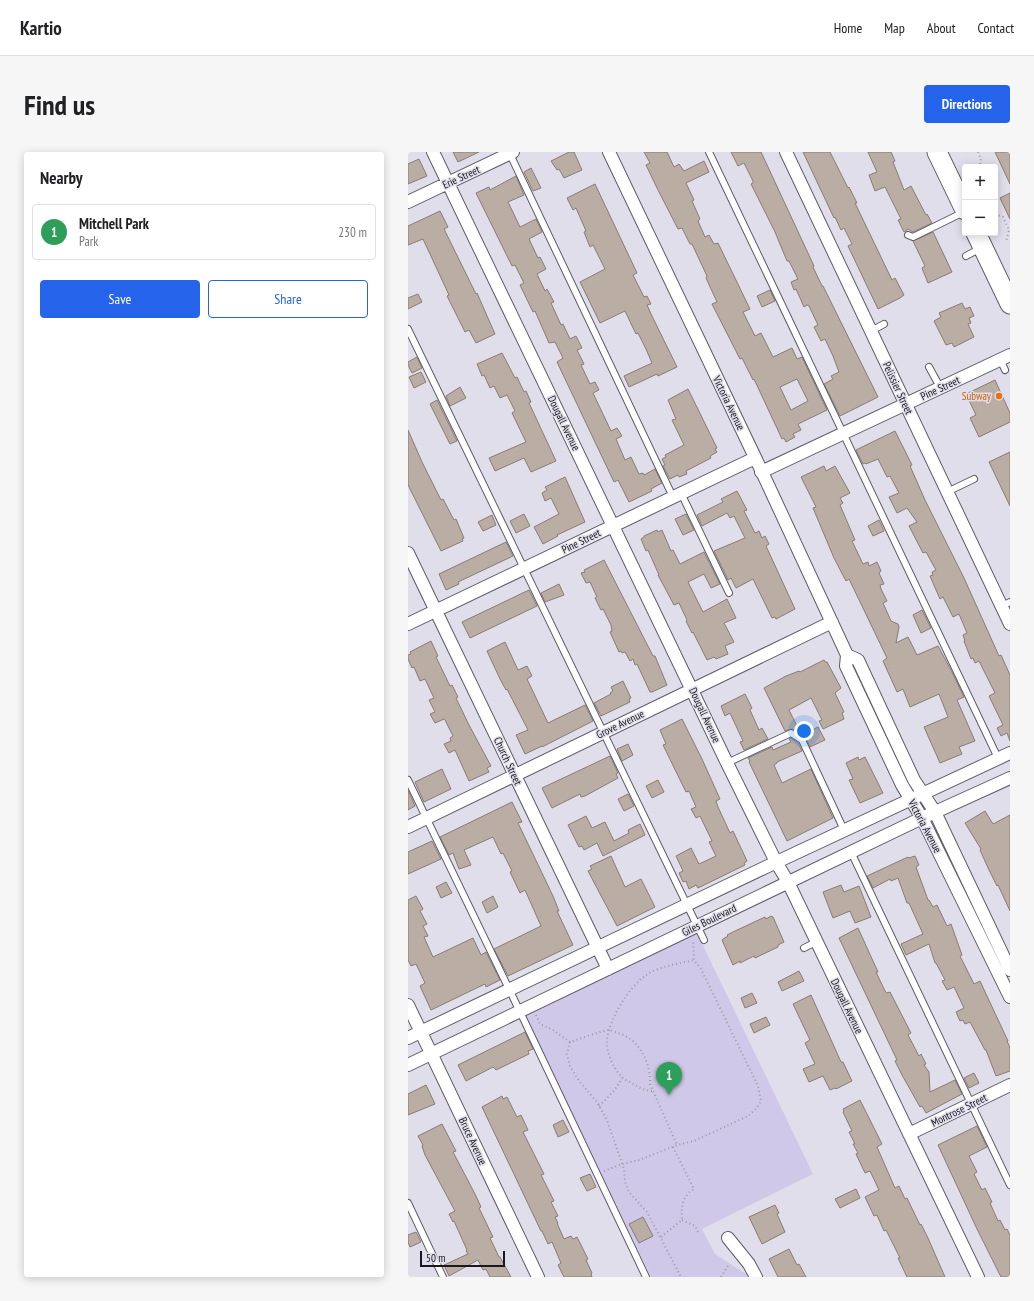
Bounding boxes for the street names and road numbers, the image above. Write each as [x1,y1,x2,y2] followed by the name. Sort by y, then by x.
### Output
[440,162,482,192] street label: Erie Street
[880,359,916,417] street label: Pelissier Street
[709,373,748,433] street label: Victoria Avenue
[918,373,962,403] street label: Pine Street
[545,393,584,453] street label: Dougall Avenue
[559,526,603,556] street label: Pine Street
[686,685,724,745] street label: Dougall Avenue
[594,706,647,742] street label: Grove Avenue
[491,735,525,787] street label: Church Street
[905,796,945,856] street label: Victoria Avenue
[679,901,739,939] street label: Giles Boulevard
[828,976,867,1036] street label: Dougall Avenue
[929,1090,989,1130] street label: Montrose Street
[456,1115,490,1168] street label: Bruce Avenue

